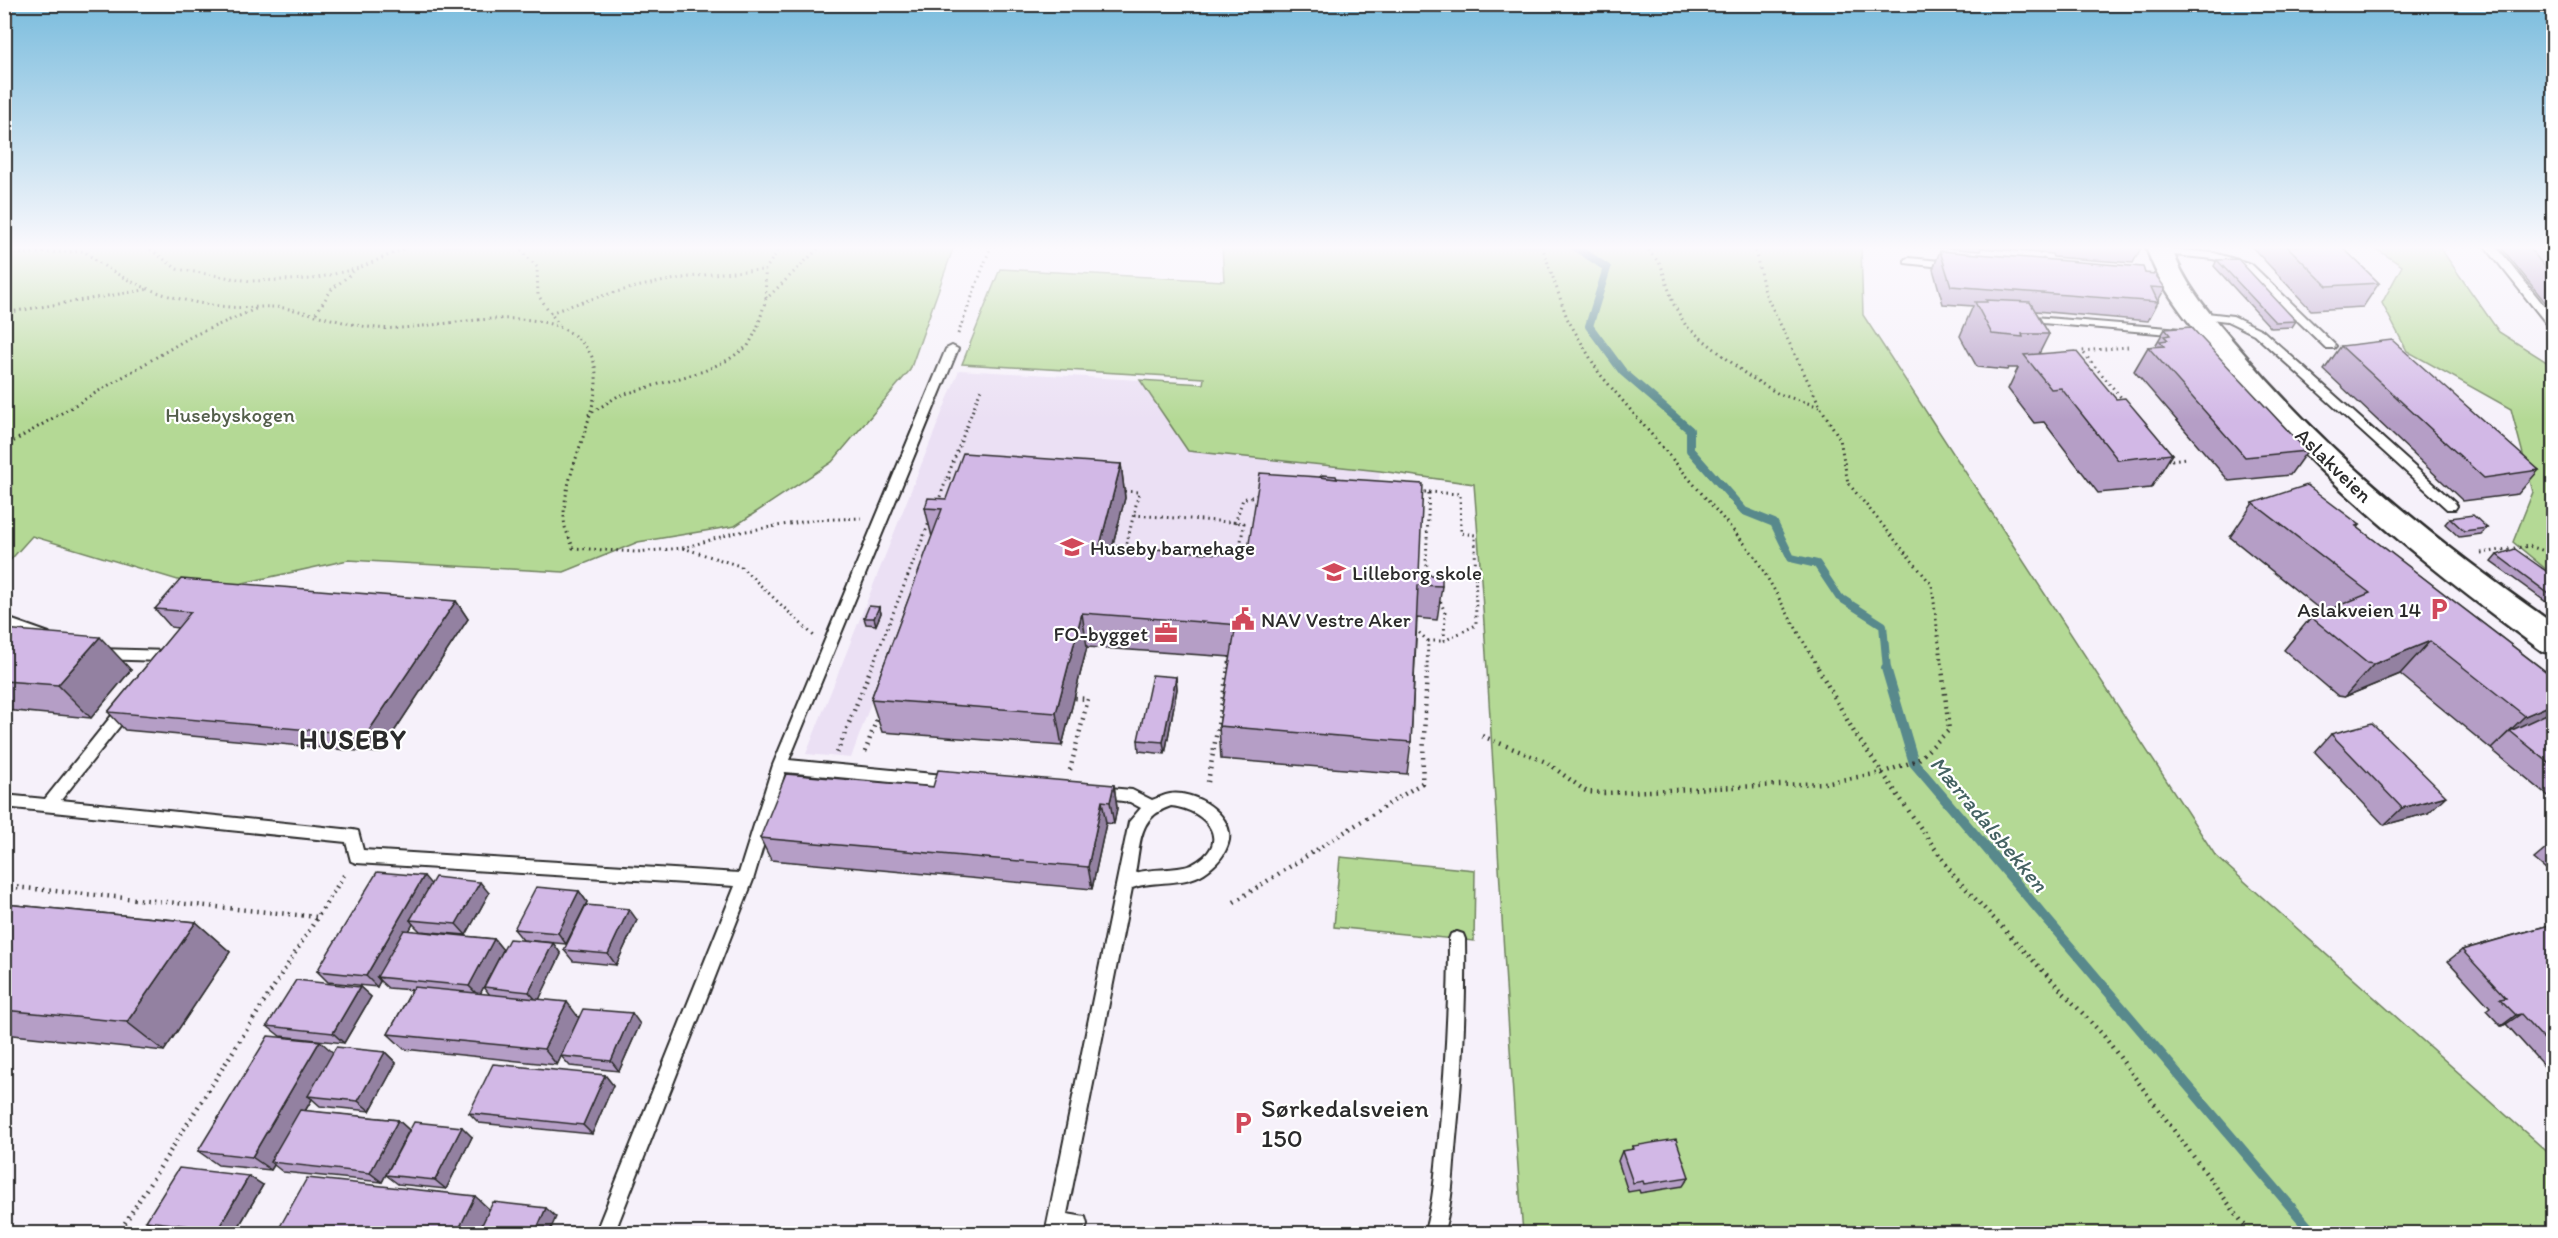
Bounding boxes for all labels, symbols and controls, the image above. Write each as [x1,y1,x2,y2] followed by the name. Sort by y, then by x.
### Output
[165,402,295,427] park label: Husebyskogen
[2291,422,2377,508] street label: Aslakveien
[1059,534,1085,560] school or university icon: Huseby barnehage
[1090,535,1255,560] place label: Huseby barnehage
[1321,559,1347,585] school or university icon: Lilleborg skole
[1352,560,1482,585] place label: Lilleborg skole
[2426,596,2452,622] parking icon: Aslakveien 14
[2297,597,2421,622] place label: Aslakveien 14
[1230,606,1256,632] public building icon: NAV Vestre Aker
[1261,607,1411,632] place label: NAV Vestre Aker
[1153,620,1179,646] office icon: FO-bygget
[1054,621,1148,646] place label: FO-bygget
[299,723,407,756] district label: HUSEBY
[1924,751,2054,898] water label: Mærradalsbekken
[1261,1092,1429,1154] place label: Sørkedalsveien 150
[1230,1110,1256,1136] parking icon: Sørkedalsveien 150

